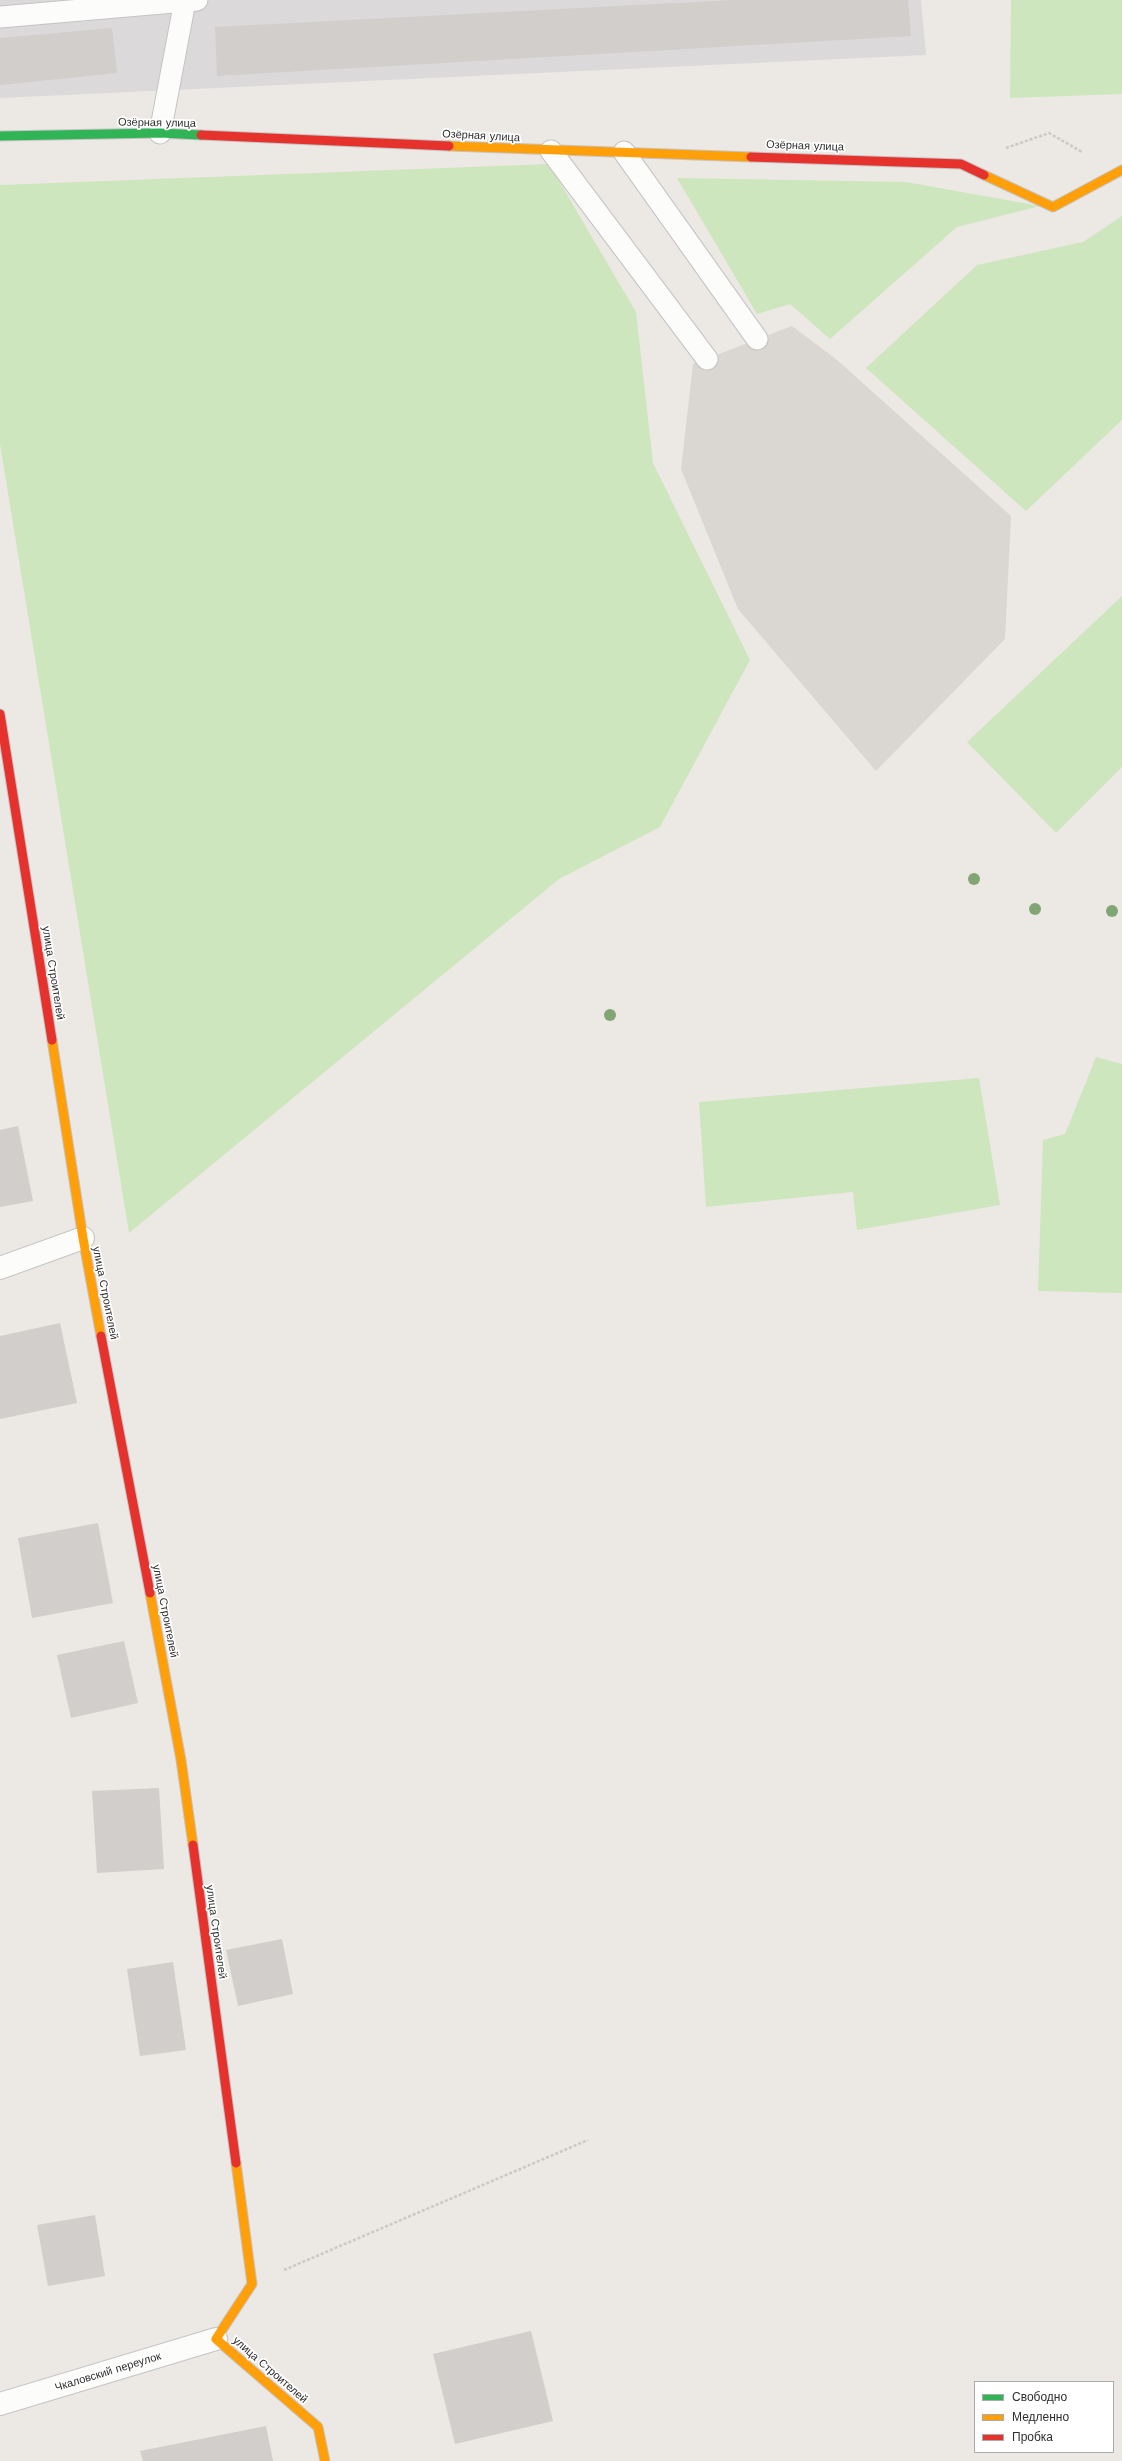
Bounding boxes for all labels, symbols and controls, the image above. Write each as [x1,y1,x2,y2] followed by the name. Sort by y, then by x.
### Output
[118,116,196,130] street label: Озёрная улица
[442,127,520,145] street label: Озёрная улица
[766,138,844,154] street label: Озёрная улица
[39,925,67,1021] street label: улица Строителей
[89,1245,121,1341] street label: улица Строителей
[149,1563,181,1659] street label: улица Строителей
[203,1884,229,1980] street label: улица Строителей
[230,2334,310,2406] street label: улица Строителей
[53,2350,163,2394] street label: Чкаловский переулок
[974,2381,1114,2453] legend
[1012,2390,1067,2404] text: Свободно
[1012,2410,1069,2424] text: Медленно
[1012,2430,1053,2444] text: Пробка

